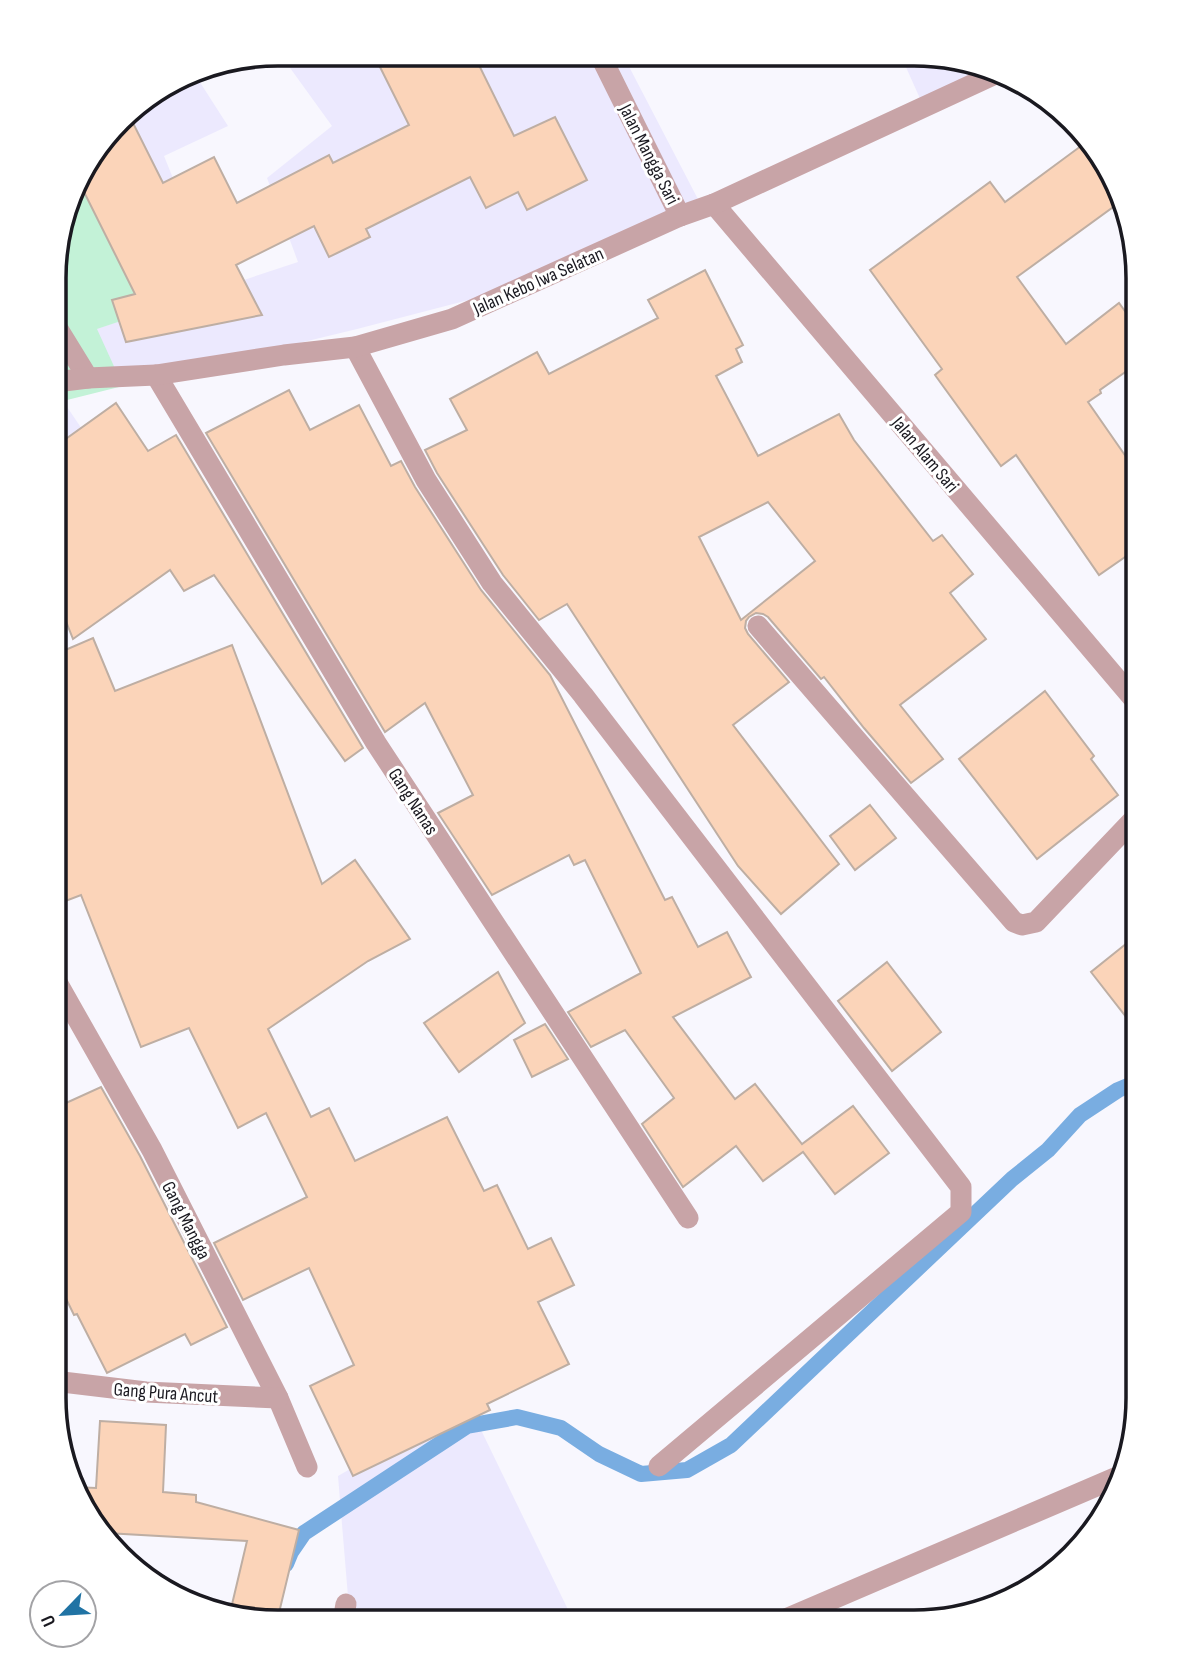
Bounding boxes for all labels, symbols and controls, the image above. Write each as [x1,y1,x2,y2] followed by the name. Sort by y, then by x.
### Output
[613,100,684,209] street label: Jalan Mangga Sari
[469,242,607,321] street label: Jalan Kebo Iwa Selatan
[886,412,963,498] street label: Jalan Alam Sari
[383,764,443,840] street label: Gang Nanas
[156,1178,215,1264] street label: Gang Mangga
[113,1378,219,1409] street label: Gang Pura Ancut
[28,1579,98,1649] north arrow
[36,1611,61,1630] text: U

